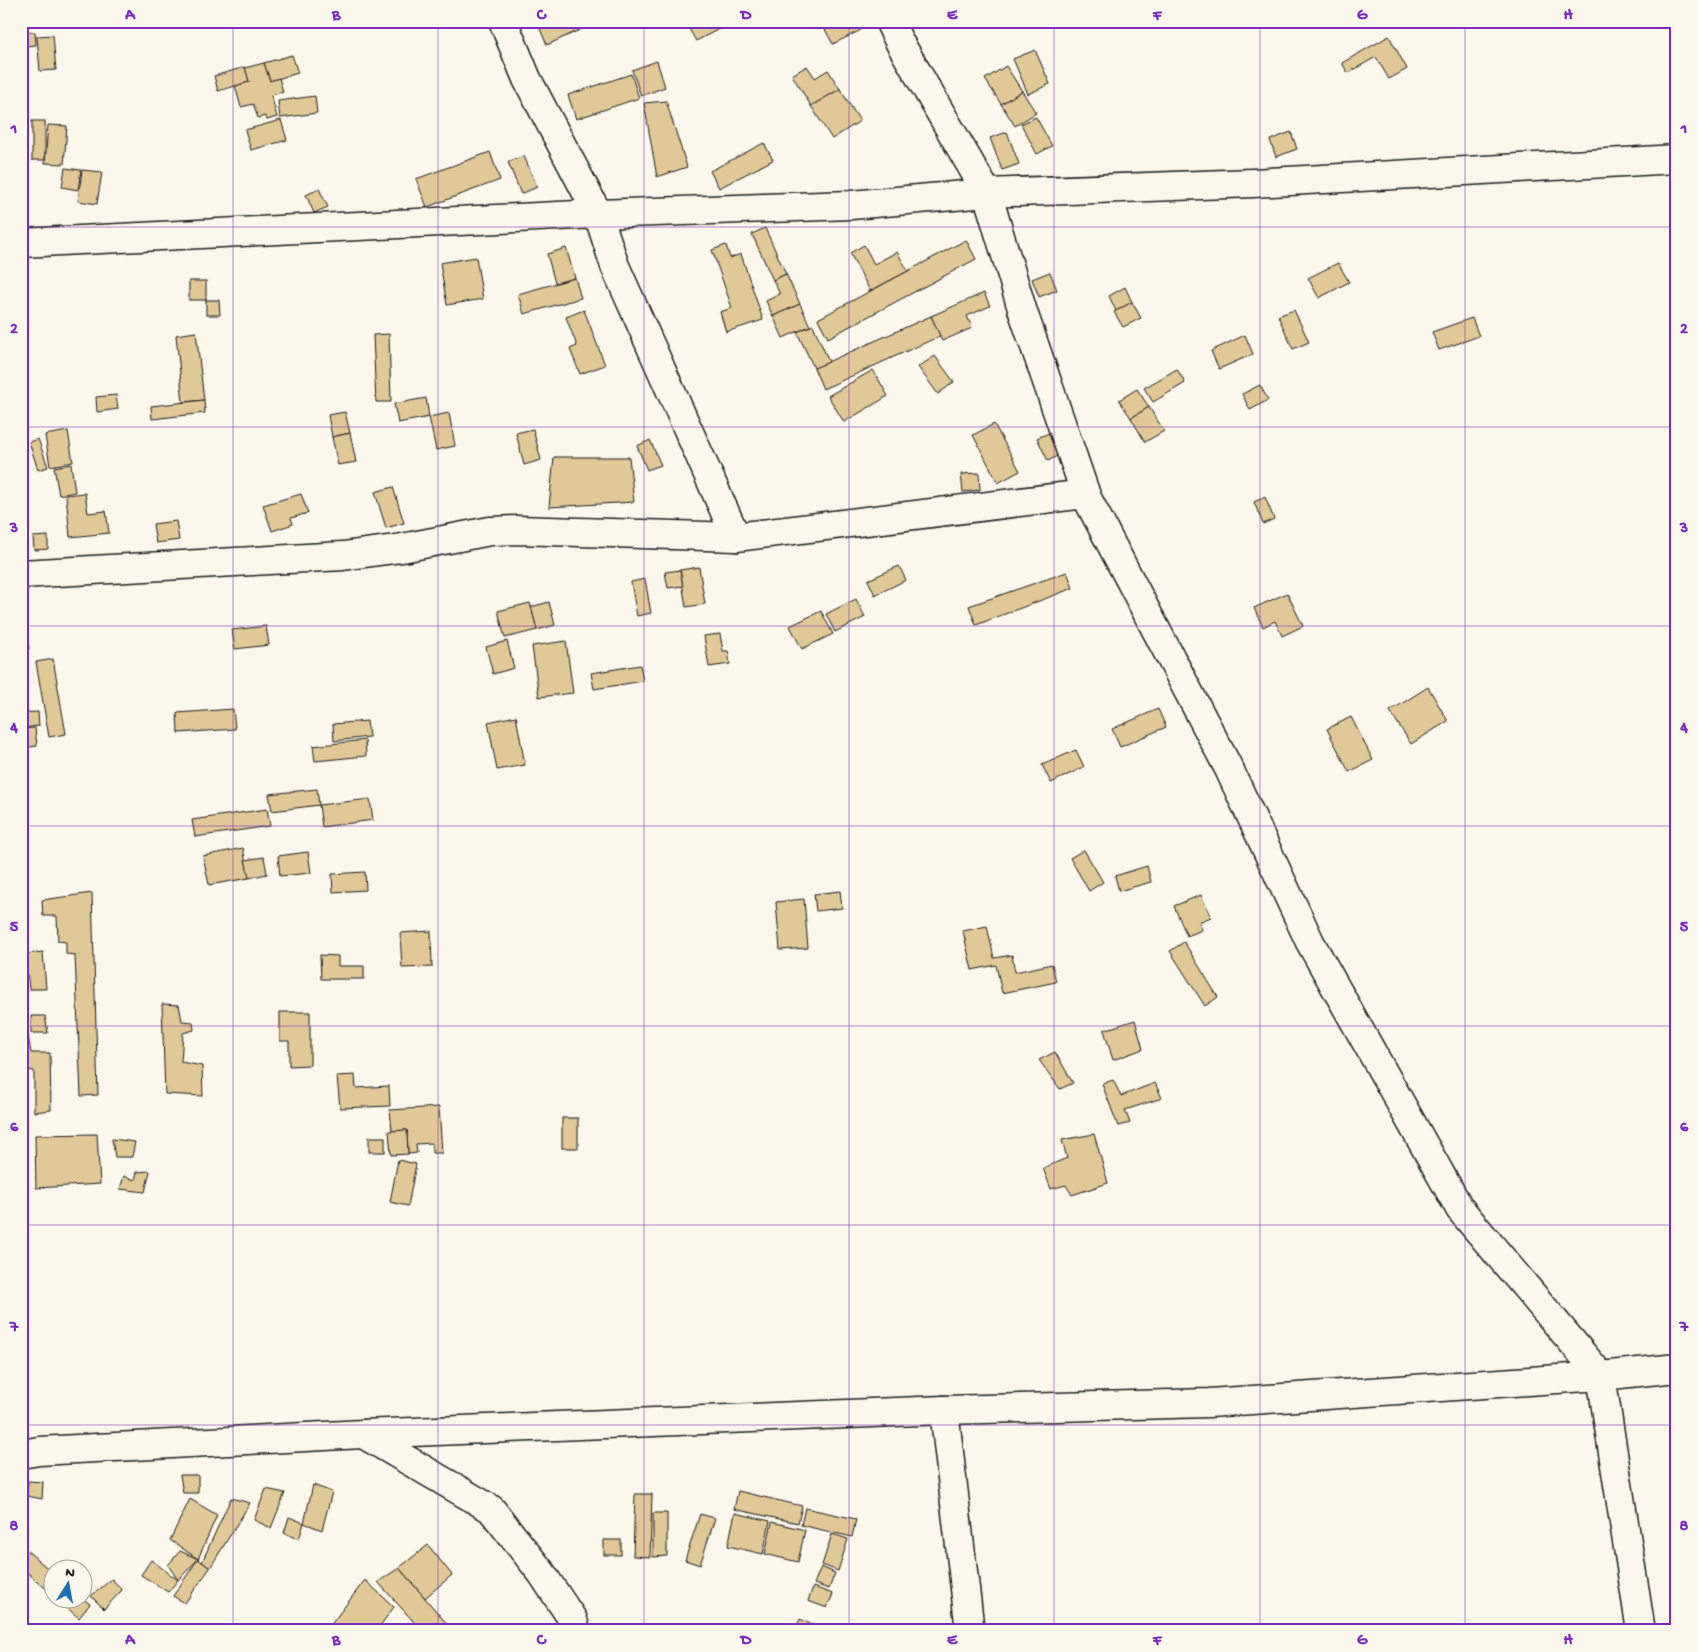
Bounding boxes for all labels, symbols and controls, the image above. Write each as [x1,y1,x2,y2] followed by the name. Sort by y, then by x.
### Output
[124,7,136,26] text: A
[331,7,341,26] text: B
[536,7,547,26] text: C
[739,7,752,26] text: D
[947,7,958,26] text: E
[1152,7,1163,26] text: F
[1357,7,1368,26] text: G
[1563,7,1573,26] text: H
[10,121,17,140] text: 1
[1680,121,1687,140] text: 1
[10,321,18,340] text: 2
[1680,321,1688,340] text: 2
[9,520,18,539] text: 3
[1679,520,1688,539] text: 3
[9,720,18,739] text: 4
[1679,720,1688,739] text: 4
[10,919,19,938] text: 5
[1680,919,1689,938] text: 5
[10,1119,19,1138] text: 6
[1680,1119,1689,1138] text: 6
[9,1319,19,1338] text: 7
[1679,1319,1689,1338] text: 7
[10,1518,19,1537] text: 8
[1680,1518,1689,1537] text: 8
[42,1560,92,1610] north arrow
[64,1564,76,1583] text: N
[124,1632,136,1651] text: A
[331,1632,341,1651] text: B
[536,1632,547,1651] text: C
[739,1632,752,1651] text: D
[947,1632,958,1651] text: E
[1152,1632,1163,1651] text: F
[1357,1632,1368,1651] text: G
[1563,1632,1573,1651] text: H

